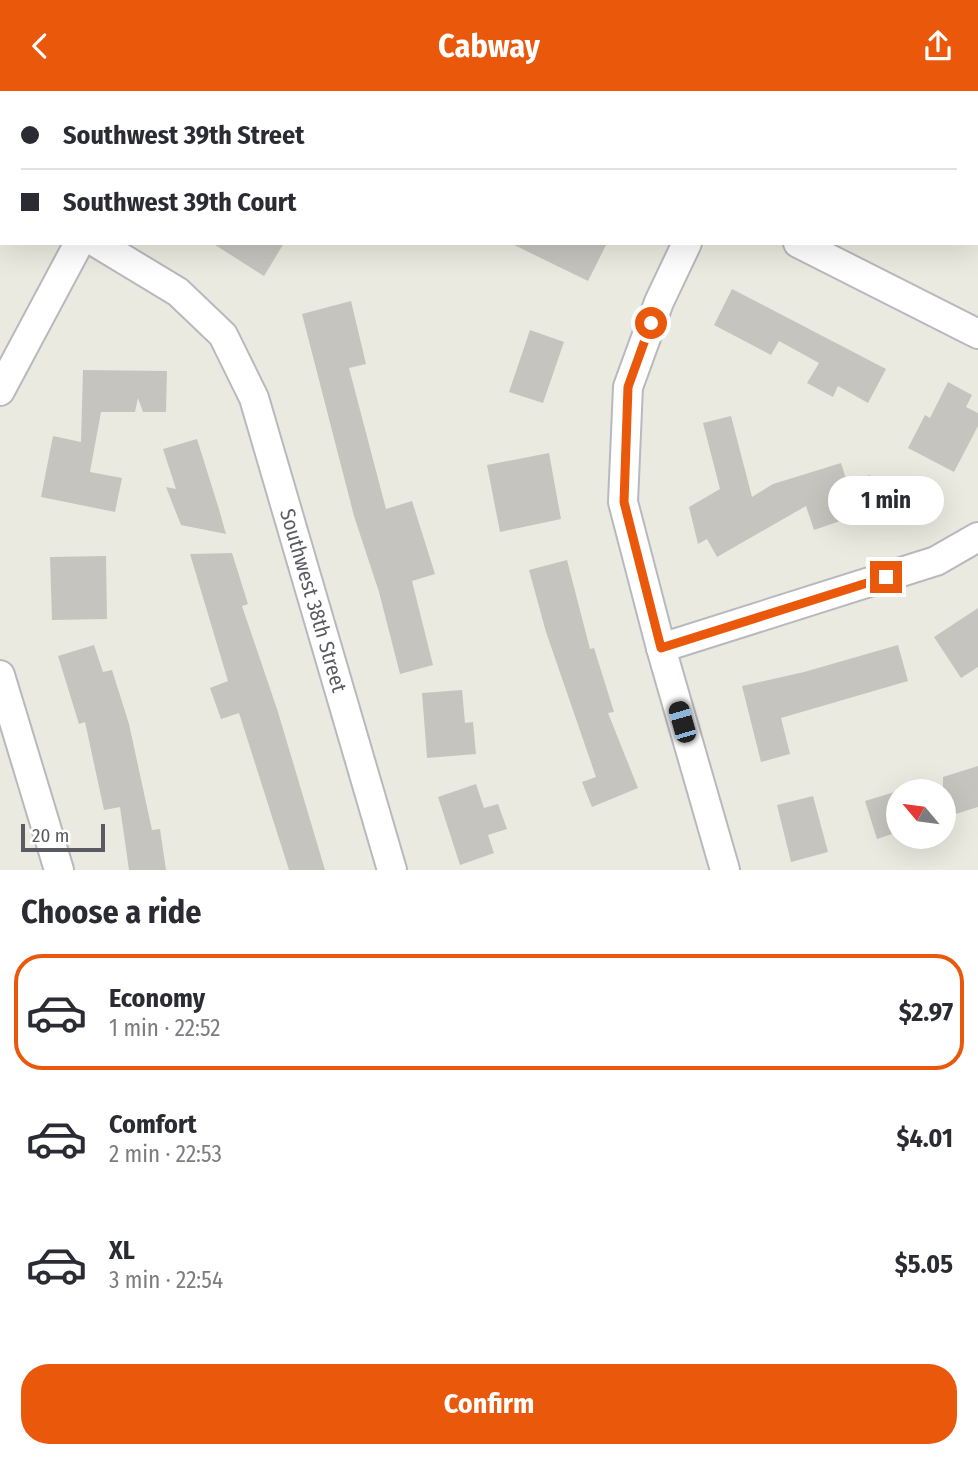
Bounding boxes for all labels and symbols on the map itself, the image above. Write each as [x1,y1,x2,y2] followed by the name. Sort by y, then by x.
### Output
[635,307,667,339] route start
[828,475,944,525] callout: 1 min
[274,506,352,695] street label: Southwest 38th Street
[870,561,902,593] route end
[667,699,698,745] car
[886,779,956,849] north arrow
[21,821,105,853] scale bar

